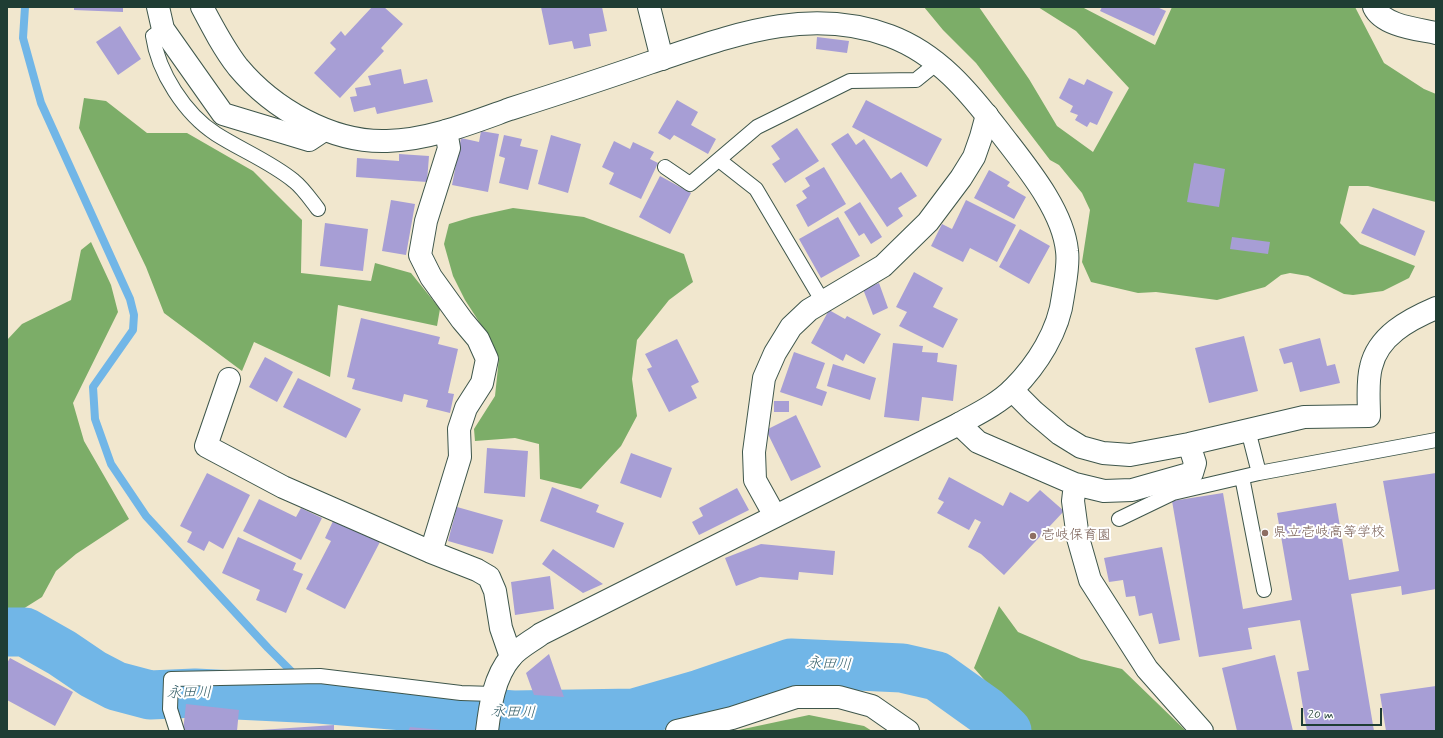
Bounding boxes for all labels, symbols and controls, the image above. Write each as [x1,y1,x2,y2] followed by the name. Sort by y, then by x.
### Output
[1273,525,1385,541] place label: 県立壱岐高等学校
[1041,528,1111,544] place label: 壱岐保育園
[1260,528,1270,538] marker: 県立壱岐高等学校
[1028,531,1038,541] marker: 壱岐保育園
[806,655,852,675] water label: 永田川
[167,685,211,703] water label: 永田川
[1303,700,1384,726] scale bar
[490,703,536,723] water label: 永田川
[1308,707,1334,723] text: 20 m

